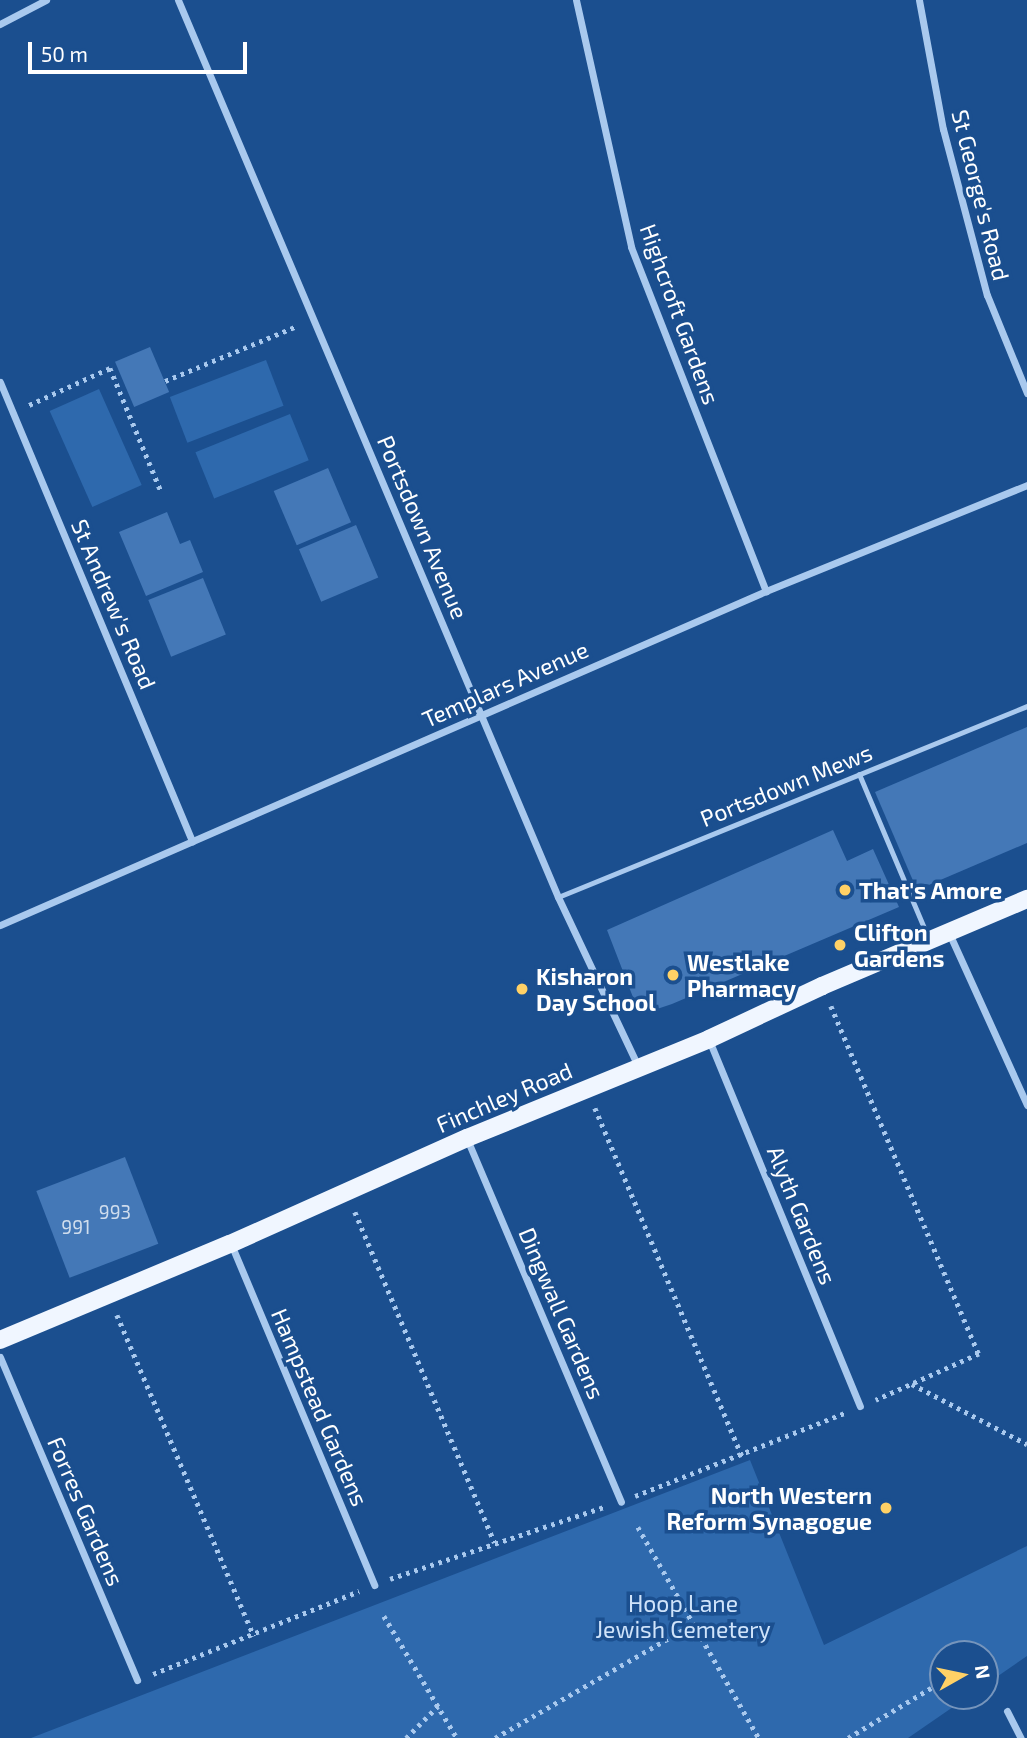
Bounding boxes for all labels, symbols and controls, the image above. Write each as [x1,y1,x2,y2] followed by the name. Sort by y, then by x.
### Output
[32,28,250,72] scale bar
[41,41,88,66] text: 50 m
[946,107,1016,283] street label: St George's Road
[635,220,725,408] street label: Highcroft Gardens
[372,431,474,623] street label: Portsdown Avenue
[66,515,162,693] street label: St Andrew's Road
[418,635,592,733] street label: Templars Avenue
[696,738,876,832] street label: Portsdown Mews
[859,876,1003,904] place label: That's Amore
[837,882,853,898] marker: That's Amore
[854,918,944,972] place label: Clifton Gardens
[832,937,848,953] marker: Clifton Gardens
[687,948,796,1002] place label: Westlake Pharmacy
[536,962,656,1016] place label: Kisharon Day School
[665,967,681,983] marker: Westlake Pharmacy
[514,981,530,997] marker: Kisharon Day School
[432,1056,576,1138] street label: Finchley Road
[762,1142,842,1288] street label: Alyth Gardens
[99,1201,131,1223] house number: 993
[61,1216,91,1238] house number: 991
[513,1223,611,1403] street label: Dingwall Gardens
[266,1304,374,1510] street label: Hampstead Gardens
[42,1432,130,1590] street label: Forres Gardens
[666,1481,872,1535] place label: North Western Reform Synagogue
[878,1500,894,1516] marker: North Western Reform Synagogue
[595,1589,771,1643] park label: Hoop Lane Jewish Cemetery
[929,1640,999,1710] north arrow
[971,1663,996,1681] text: N

